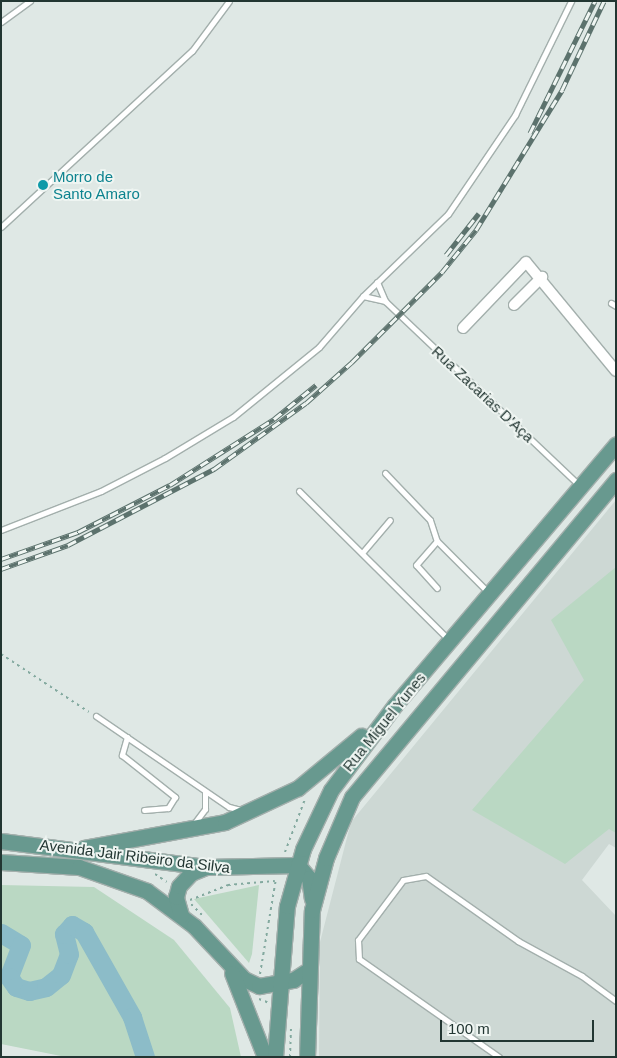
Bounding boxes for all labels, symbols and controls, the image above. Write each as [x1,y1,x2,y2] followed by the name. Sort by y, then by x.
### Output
[53,167,141,202] place label: Morro de Santo Amaro
[37,179,49,191] marker: Morro de Santo Amaro
[428,342,538,446] street label: Rua Zacarias D'Aça
[339,669,429,775] street label: Rua Miguel Yunes
[39,835,231,877] street label: Avenida Jair Ribeiro da Silva
[442,1010,596,1042] scale bar
[448,1020,490,1037] text: 100 m

